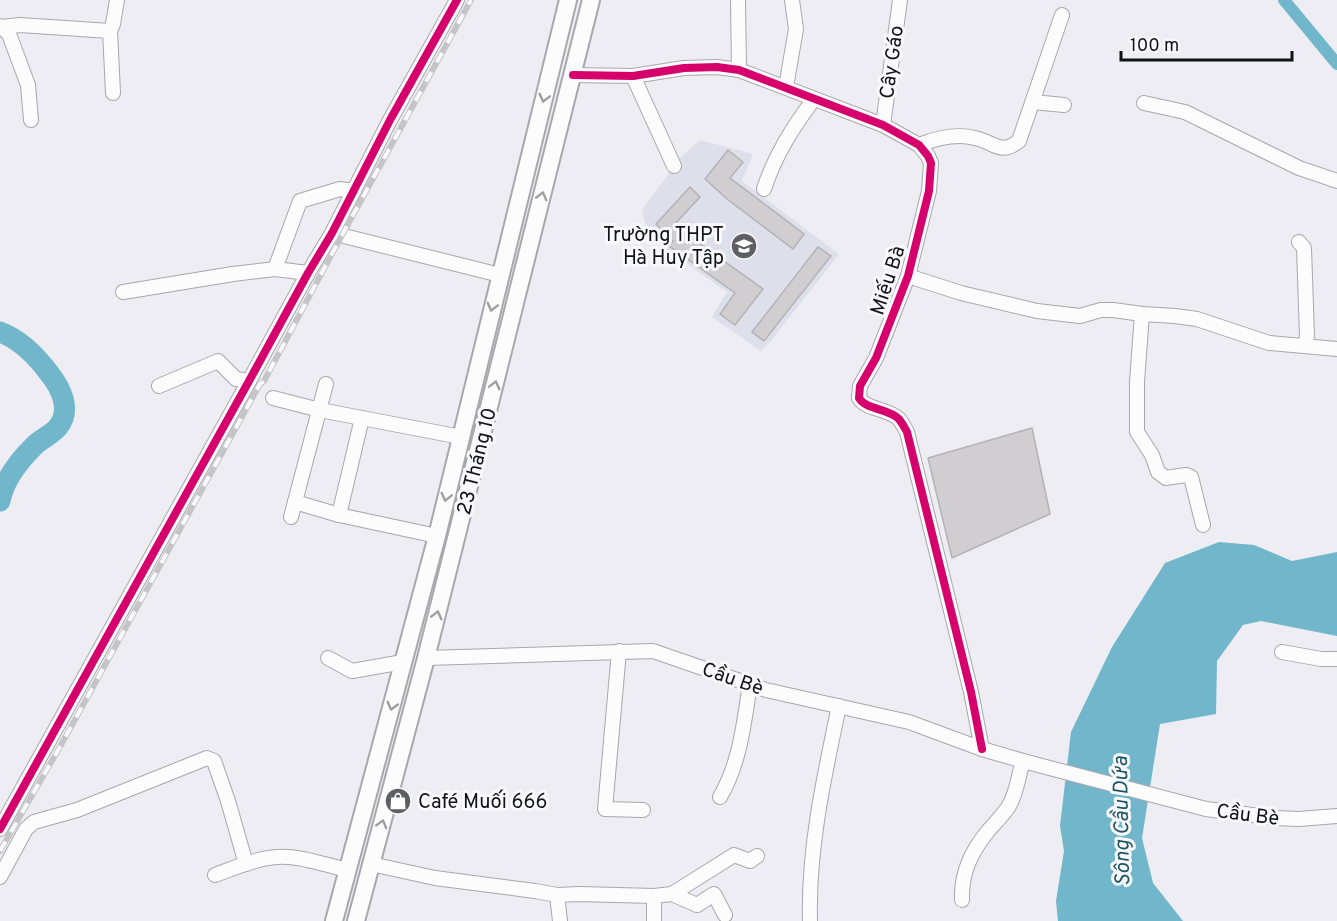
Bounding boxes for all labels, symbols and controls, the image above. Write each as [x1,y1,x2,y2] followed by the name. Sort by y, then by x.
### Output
[875,24,911,101] street label: Cây Gáo
[1121,24,1292,62] scale bar
[1130,35,1179,58] text: 100 m
[539,92,552,102] one-way arrow
[535,191,548,201] one-way arrow
[603,223,724,272] place label: Trường THPT Hà Huy Tập
[729,231,759,261] school or university icon: Trường THPT Hà Huy Tập
[865,242,912,319] street label: Miếu Bà
[487,302,500,312] one-way arrow
[487,380,500,390] one-way arrow
[452,405,504,518] street label: 23 Tháng 10
[441,492,454,502] one-way arrow
[429,610,442,620] one-way arrow
[698,656,767,702] street label: Cầu Bè
[386,701,399,711] one-way arrow
[1108,755,1137,886] water label: Sông Cầu Dứa
[383,786,413,816] shop icon: Café Muối 666
[418,789,547,816] place label: Café Muối 666
[1215,798,1281,833] street label: Cầu Bè
[374,819,387,829] one-way arrow

